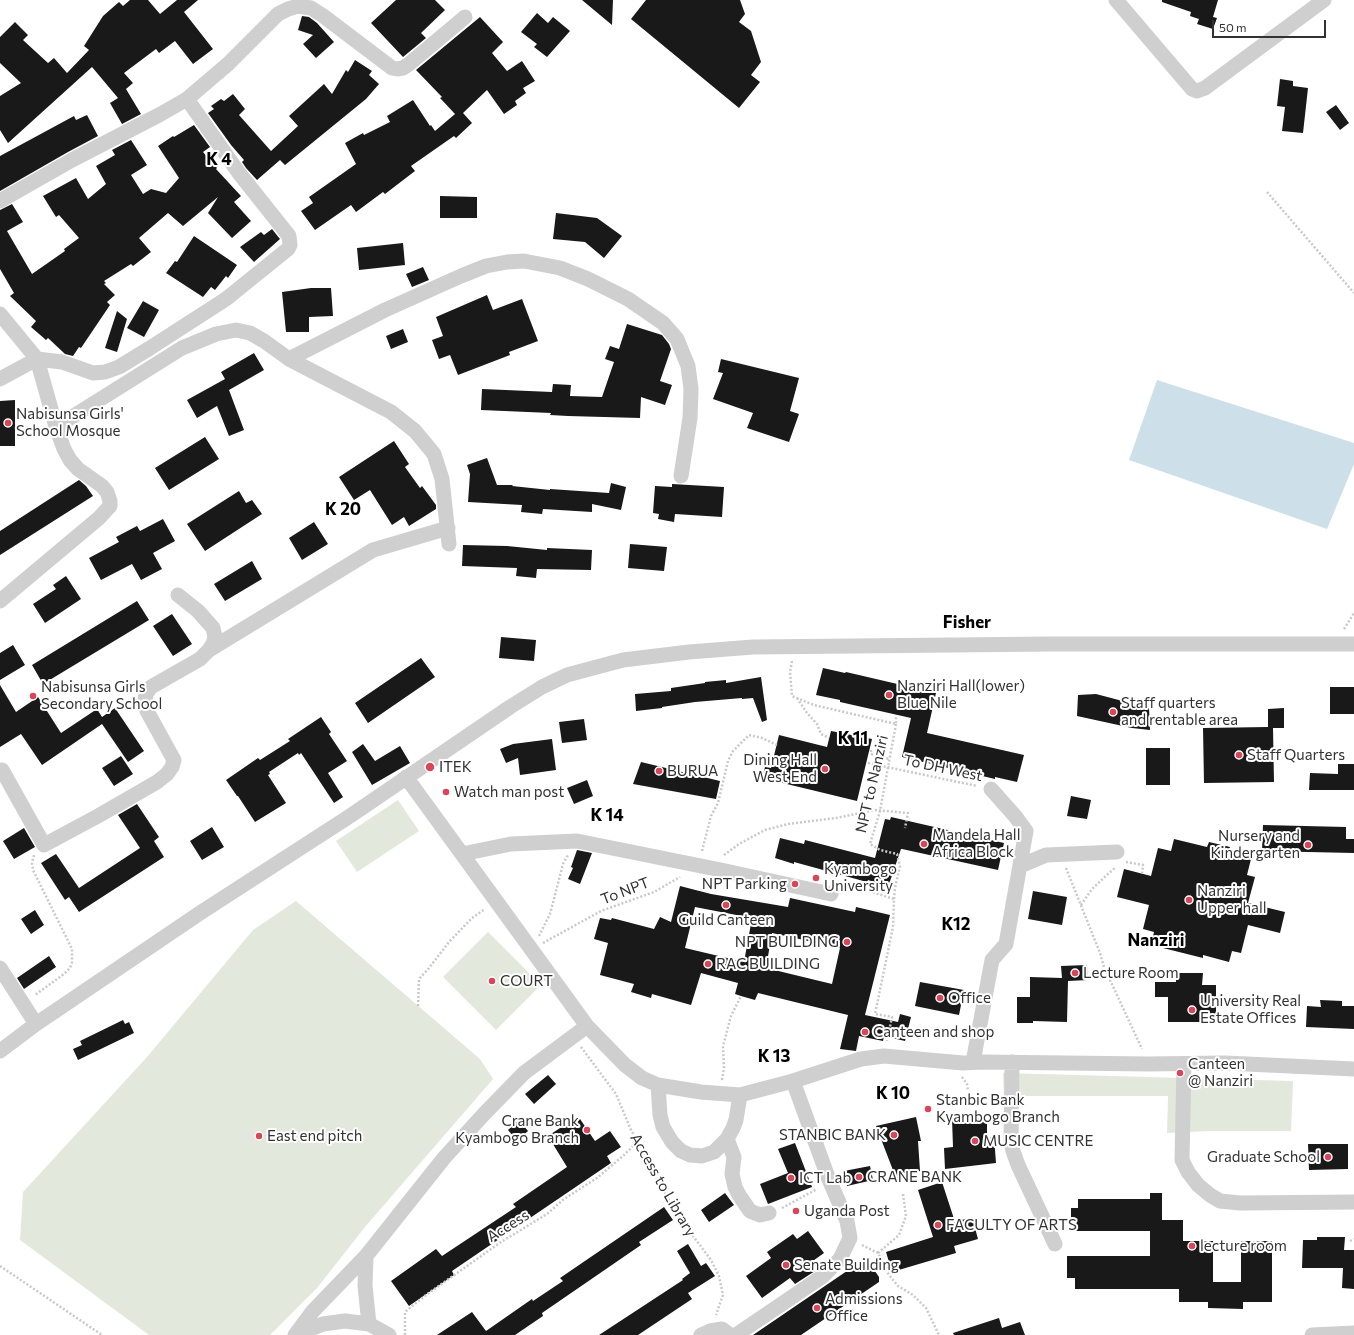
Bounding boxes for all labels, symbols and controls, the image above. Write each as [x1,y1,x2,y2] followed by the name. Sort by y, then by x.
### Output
[1214,12,1328,38] scale bar
[1219,20,1247,34] text: 50 m
[206,149,232,169] district label: K 4
[16,405,124,440] place label: Nabisunsa Girls' School Mosque
[3,418,13,428] marker: Nabisunsa Girls' School Mosque
[325,499,361,519] district label: K 20
[943,612,991,632] district label: Fisher
[897,677,1025,712] place label: Nanziri Hall(lower) Blue Nile
[41,678,162,713] place label: Nabisunsa Girls Secondary School
[884,690,894,700] marker: Nanziri Hall(lower) Blue Nile
[28,691,38,701] marker: Nabisunsa Girls Secondary School
[1121,694,1238,729] place label: Staff quarters and rentable area
[1108,707,1118,717] marker: Staff quarters and rentable area
[838,728,868,748] district label: K 11
[852,733,892,835] street label: NPT to Nanziri
[1247,746,1345,764] place label: Staff Quarters
[1234,750,1244,760] marker: Staff Quarters
[743,751,817,786] place label: Dining Hall West End
[902,751,984,785] street label: To DH West
[439,758,472,776] place label: ITEK
[424,761,436,773] marker: ITEK
[667,762,718,780] place label: BURUA
[820,764,830,774] marker: Dining Hall West End
[654,766,664,776] marker: BURUA
[454,783,564,801] place label: Watch man post
[441,787,451,797] marker: Watch man post
[590,805,624,825] district label: K 14
[932,826,1020,861] place label: Mandela Hall Africa Block
[1211,827,1300,862] place label: Nursery and Kindergarten
[919,839,929,849] marker: Mandela Hall Africa Block
[1303,840,1313,850] marker: Nursery and Kindergarten
[824,860,897,895] place label: Kyambogo University
[811,873,821,883] marker: Kyambogo University
[598,874,652,908] street label: To NPT
[702,875,787,893] place label: NPT Parking
[790,879,800,889] marker: NPT Parking
[1197,882,1267,917] place label: Nanziri Upper hall
[1184,895,1194,905] marker: Nanziri Upper hall
[721,900,731,910] marker: Guild Canteen
[678,911,774,929] place label: Guild Canteen
[942,914,970,934] district label: K12
[1128,930,1184,950] district label: Nanziri
[735,933,839,951] place label: NPT BUILDING
[842,937,852,947] marker: NPT BUILDING
[716,955,820,973] place label: RAC BUILDING
[703,959,713,969] marker: RAC BUILDING
[1083,964,1179,982] place label: Lecture Room
[1070,968,1080,978] marker: Lecture Room
[500,972,553,990] place label: COURT
[487,976,497,986] marker: COURT
[948,989,991,1007] place label: Office
[1200,992,1301,1027] place label: University Real Estate Offices
[935,993,945,1003] marker: Office
[1187,1005,1197,1015] marker: University Real Estate Offices
[873,1023,994,1041] place label: Canteen and shop
[860,1027,870,1037] marker: Canteen and shop
[758,1046,790,1066] district label: K 13
[1188,1055,1253,1090] place label: Canteen @ Nanziri
[1175,1068,1185,1078] marker: Canteen @ Nanziri
[876,1083,910,1103] district label: K 10
[936,1091,1060,1126] place label: Stanbic Bank Kyambogo Branch
[923,1104,933,1114] marker: Stanbic Bank Kyambogo Branch
[455,1112,579,1147] place label: Crane Bank Kyambogo Branch
[582,1125,592,1135] marker: Crane Bank Kyambogo Branch
[779,1126,886,1144] place label: STANBIC BANK
[267,1127,362,1145] place label: East end pitch
[626,1130,700,1240] street label: Access to Library
[889,1130,899,1140] marker: STANBIC BANK
[254,1131,264,1141] marker: East end pitch
[983,1132,1093,1150] place label: MUSIC CENTRE
[970,1136,980,1146] marker: MUSIC CENTRE
[1207,1148,1320,1166] place label: Graduate School
[1323,1152,1333,1162] marker: Graduate School
[867,1168,962,1186] place label: CRANE BANK
[799,1169,851,1187] place label: ICT Lab
[854,1172,864,1182] marker: CRANE BANK
[786,1173,796,1183] marker: ICT Lab
[804,1202,890,1220] place label: Uganda Post
[484,1206,532,1246] street label: Access
[791,1206,801,1216] marker: Uganda Post
[946,1216,1077,1234] place label: FACULTY OF ARTS
[933,1220,943,1230] marker: FACULTY OF ARTS
[1200,1237,1287,1255] place label: lecture room
[1187,1241,1197,1251] marker: lecture room
[794,1256,899,1274] place label: Senate Building
[781,1260,791,1270] marker: Senate Building
[825,1290,902,1325] place label: Admissions Office
[812,1303,822,1313] marker: Admissions Office

